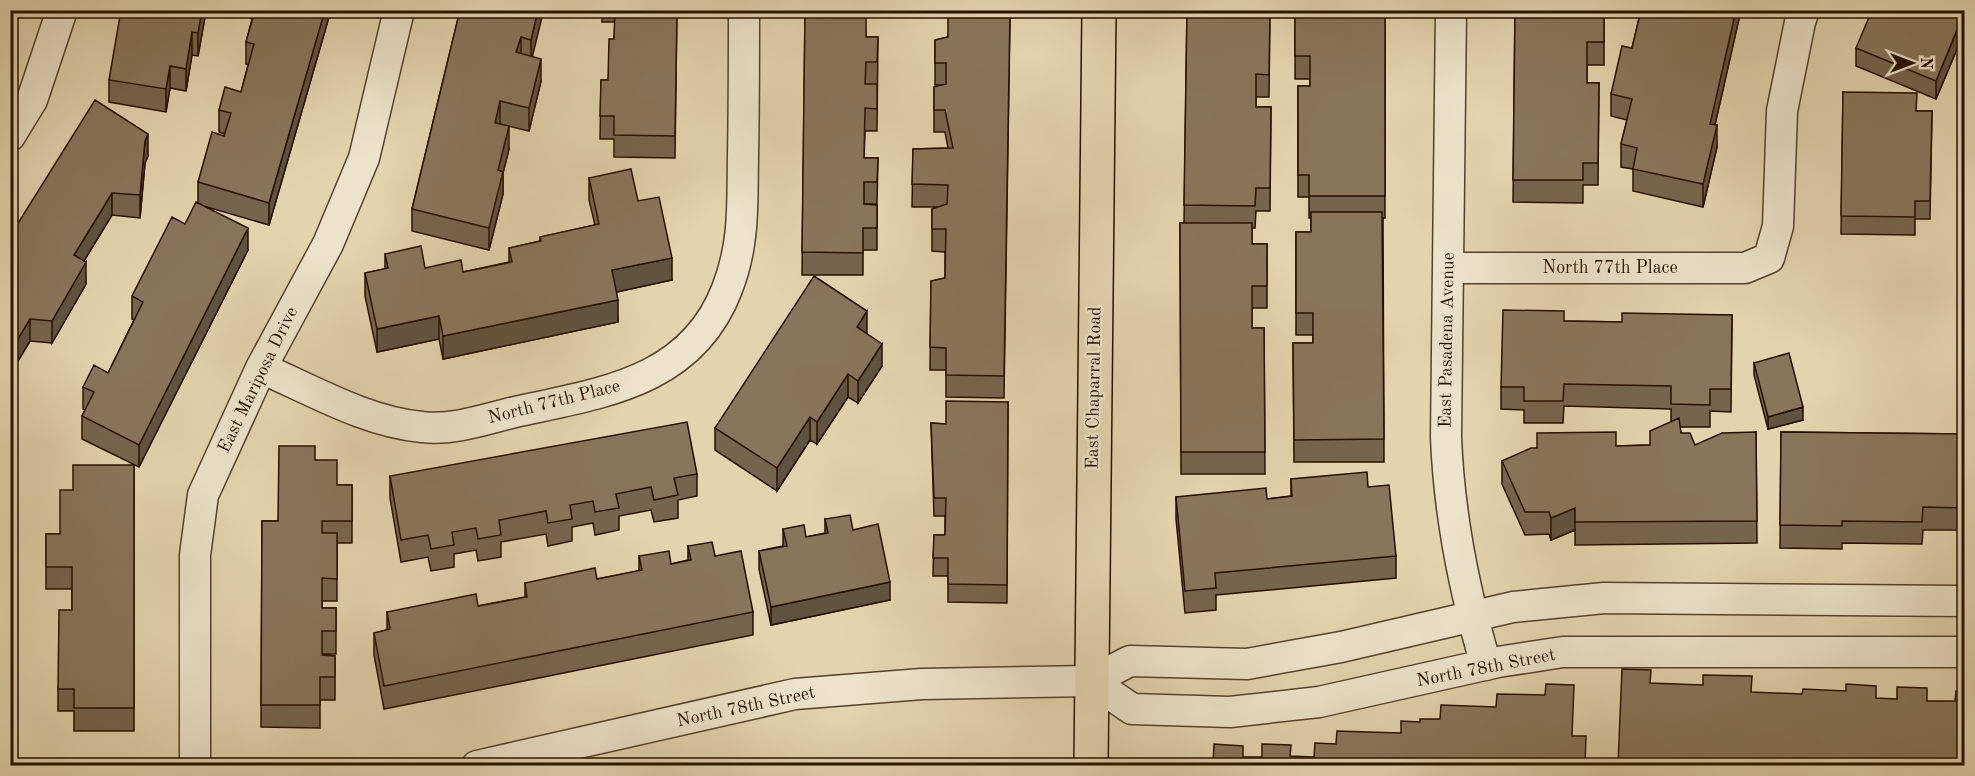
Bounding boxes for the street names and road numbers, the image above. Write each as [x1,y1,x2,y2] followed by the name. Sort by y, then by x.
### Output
[1436,252,1458,428] street label: East Pasadena Avenue
[1542,259,1678,277] street label: North 77th Place
[215,304,301,456] street label: East Mariposa Drive
[1084,306,1104,470] street label: East Chaparral Road
[486,377,622,427] street label: North 77th Place
[1415,646,1557,690] street label: North 78th Street
[675,684,817,730] street label: North 78th Street

